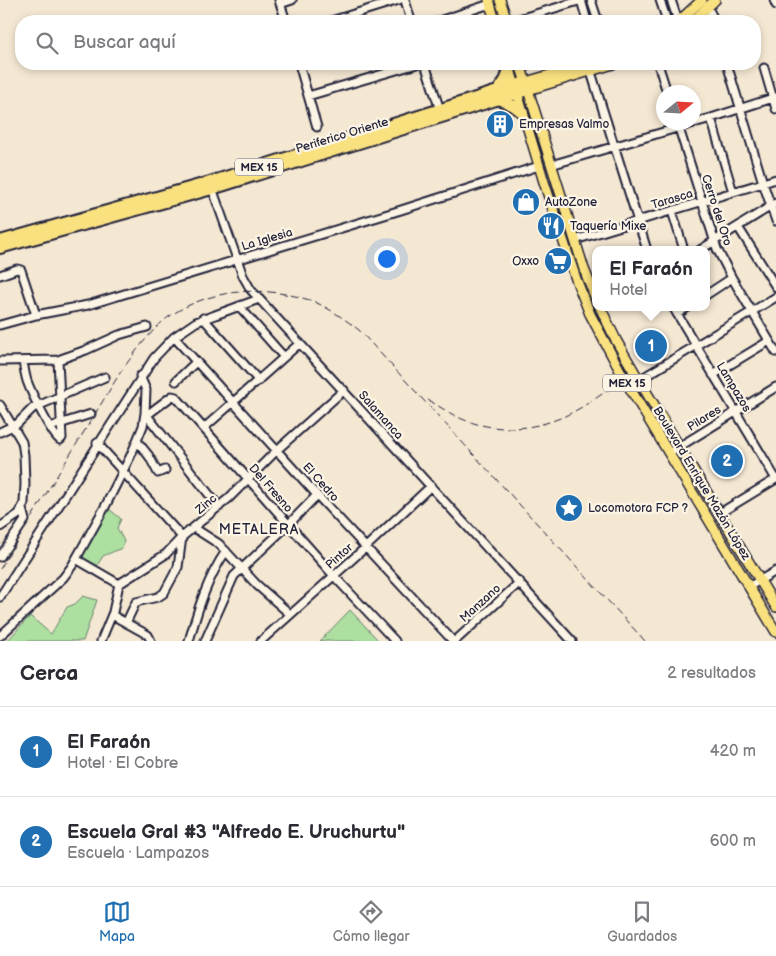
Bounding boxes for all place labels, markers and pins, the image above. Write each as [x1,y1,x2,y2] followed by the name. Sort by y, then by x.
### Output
[485,109,515,139] building icon: Empresas Valmo
[519,117,609,132] place label: Empresas Valmo
[511,187,541,217] shop icon: AutoZone
[545,195,597,210] place label: AutoZone
[536,211,566,241] restaurant icon: Taquería Mixe
[570,219,646,234] place label: Taquería Mixe
[543,246,573,276] supermarket icon: Oxxo
[512,254,539,269] place label: Oxxo
[635,327,667,365] pin: 1
[711,442,743,480] pin: 2
[554,493,584,523] place icon: Locomotora FCP ?
[588,501,688,516] place label: Locomotora FCP ?

